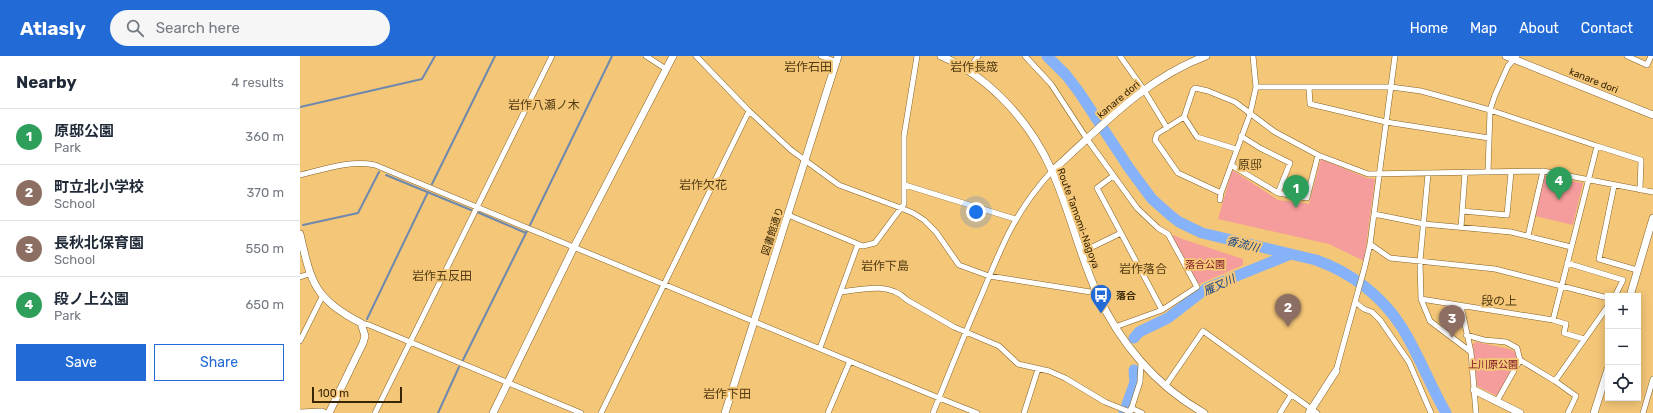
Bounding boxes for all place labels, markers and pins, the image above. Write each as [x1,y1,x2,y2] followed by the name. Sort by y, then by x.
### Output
[1546,167,1572,200] pin: 4
[1283,175,1309,208] pin: 1
[1088,282,1114,315] bus stop icon: 落合
[1116,290,1136,302] place label: 落合
[1275,294,1301,327] pin: 2
[1439,305,1465,338] pin: 3

